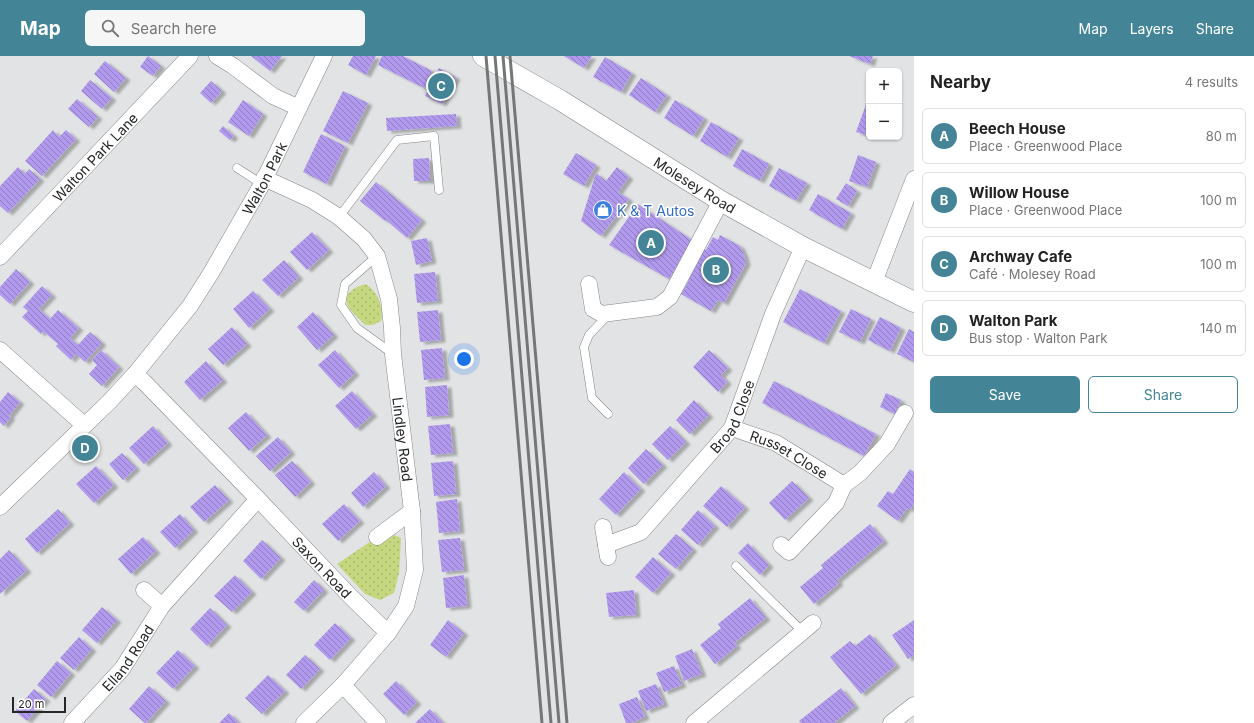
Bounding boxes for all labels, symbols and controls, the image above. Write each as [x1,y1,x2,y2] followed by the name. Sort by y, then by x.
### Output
[85,10,365,46] search box
[20,17,61,40] text: Map
[99,17,121,39] icon: search
[131,19,216,38] text: Search here
[1079,20,1108,37] text: Map
[1130,20,1174,37] text: Layers
[1196,20,1234,37] text: Share
[866,68,902,140] map controls
[866,68,902,104] button: +
[428,71,454,101] pin: C
[930,72,991,92] text: Nearby
[1185,74,1238,90] text: 4 results
[866,104,902,140] button: −
[49,109,141,205] street label: Walton Park Lane
[969,119,1066,138] text: Beech House
[939,128,949,144] text: A
[1206,128,1237,144] text: 80 m
[238,138,290,217] street label: Walton Park
[969,138,1122,154] text: Place · Greenwood Place
[651,153,739,216] street label: Molesey Road
[969,183,1069,202] text: Willow House
[940,192,948,208] text: B
[1200,192,1237,208] text: 100 m
[592,199,614,221] shop icon: K & T Autos
[617,202,694,219] place label: K & T Autos
[969,202,1122,218] text: Place · Greenwood Place
[638,228,664,258] pin: A
[969,247,1072,266] text: Archway Cafe
[703,255,729,285] pin: B
[939,256,949,272] text: C
[1200,256,1237,272] text: 100 m
[969,266,1096,282] text: Café · Molesey Road
[969,311,1057,330] text: Walton Park
[939,320,949,336] text: D
[1200,320,1237,336] text: 140 m
[969,330,1107,346] text: Bus stop · Walton Park
[454,349,474,369] your location
[930,376,1080,413] button: Save
[1088,376,1238,413] button: Share
[706,377,757,456] street label: Broad Close
[390,396,417,482] street label: Lindley Road
[748,426,831,482] street label: Russet Close
[72,433,98,463] pin: D
[289,533,356,601] street label: Saxon Road
[98,621,157,694] street label: Elland Road
[12,695,66,714] scale bar
[18,697,44,711] text: 20 m

